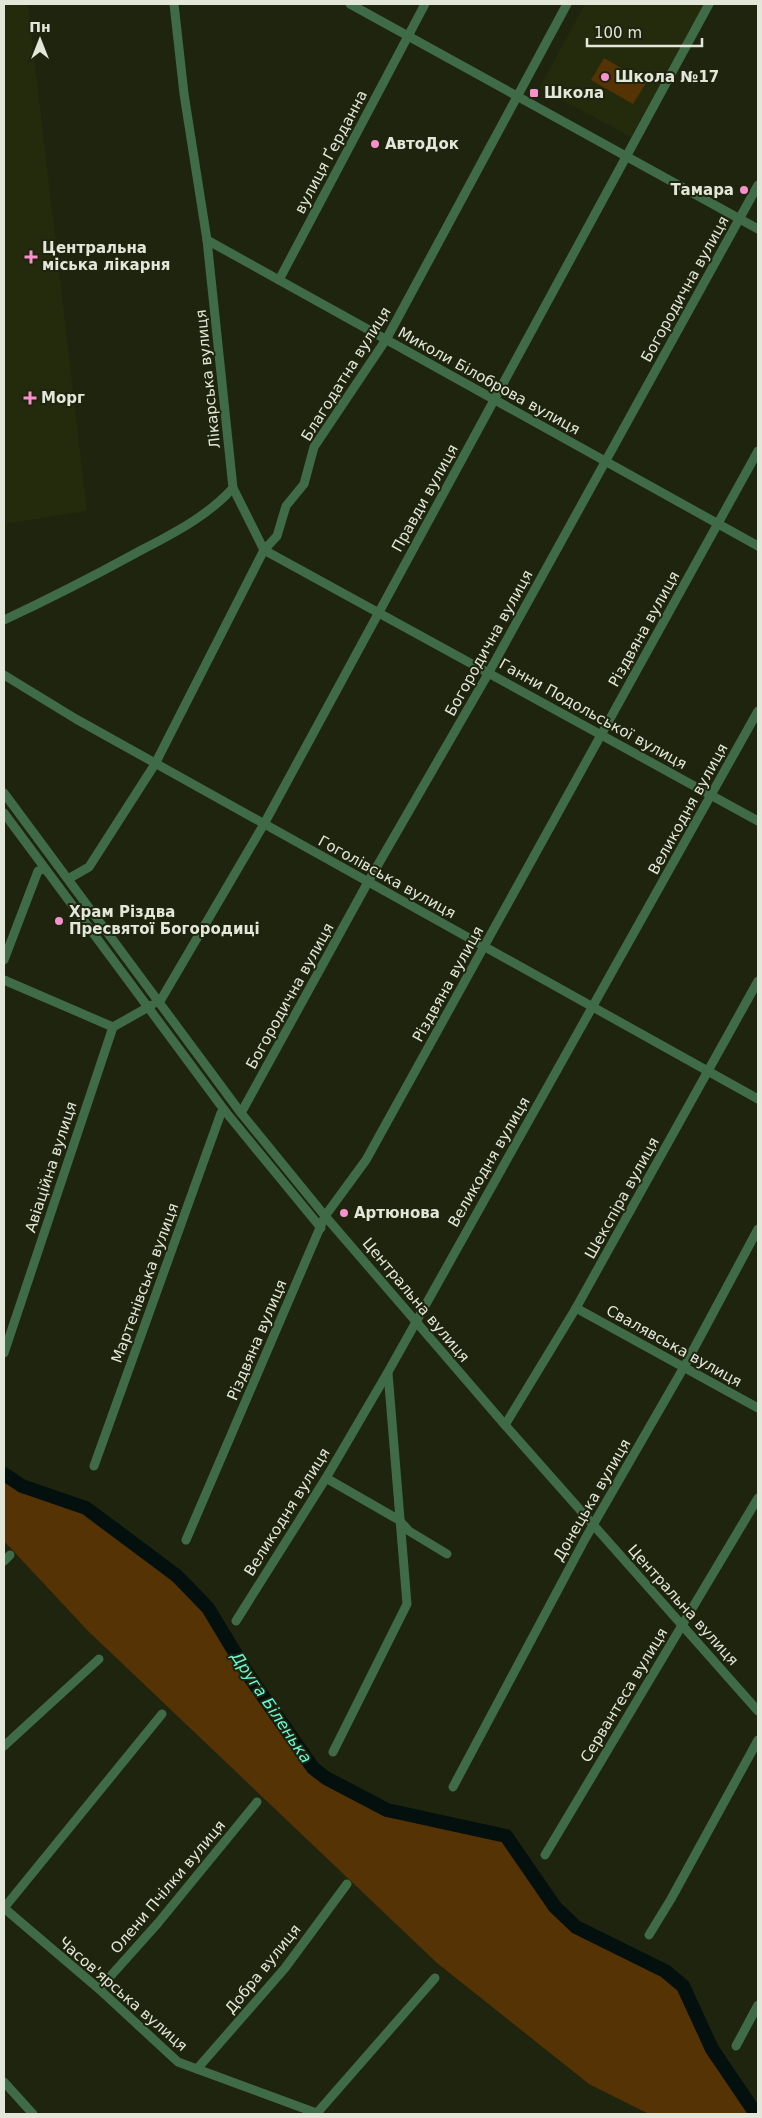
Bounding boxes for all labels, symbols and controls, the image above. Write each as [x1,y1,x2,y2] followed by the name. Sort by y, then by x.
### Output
[15,15,65,65] north arrow
[587,15,702,47] scale bar
[29,19,51,35] text: Пн
[594,24,642,42] text: 100 m
[615,68,719,86] place label: Школа №17
[599,71,611,83] marker: Школа №17
[544,84,604,102] place label: Школа
[291,87,371,217] street label: вулиця Ґерданна
[528,87,540,99] marker: Школа
[385,135,459,153] place label: АвтоДок
[369,138,381,150] marker: АвтоДок
[670,181,734,199] place label: Тамара
[738,184,750,196] marker: Тамара
[637,213,733,365] street label: Богородична вулиця
[42,239,170,274] place label: Центральна міська лікарня
[24,250,38,264] marker: Центральна міська лікарня
[297,304,395,444] street label: Благодатна вулиця
[192,309,224,449] street label: Лікарська вулиця
[395,323,583,439] street label: Миколи Білоброва вулиця
[41,389,85,407] place label: Морг
[23,391,37,405] marker: Морг
[388,441,462,555] street label: Правди вулиця
[441,567,537,719] street label: Богородична вулиця
[605,568,683,690] street label: Різдвяна вулиця
[496,655,690,773] street label: Ганни Подольської вулиця
[644,740,732,878] street label: Великодня вулиця
[315,832,459,922] street label: Гоголівська вулиця
[69,903,260,938] place label: Храм Різдва Пресвятої Богородиці
[53,915,65,927] marker: Храм Різдва Пресвятої Богородиці
[242,920,338,1072] street label: Богородична вулиця
[409,923,487,1045] street label: Різдвяна вулиця
[444,1094,534,1230] street label: Великодня вулиця
[21,1099,81,1235] street label: Авіаційна вулиця
[581,1134,663,1262] street label: Шекспіра вулиця
[108,1201,182,1365] street label: Мартенівська вулиця
[354,1204,440,1222] place label: Артюнова
[338,1207,350,1219] marker: Артюнова
[359,1234,473,1366] street label: Центральна вулиця
[223,1277,291,1403] street label: Різдвяна вулиця
[603,1301,745,1391] street label: Свалявська вулиця
[550,1436,634,1564] street label: Донецька вулиця
[240,1445,334,1579] street label: Великодня вулиця
[624,1541,742,1669] street label: Центральна вулиця
[577,1625,671,1765] street label: Сервантеса вулиця
[227,1647,316,1767] water label: Друга Біленька
[107,1817,229,1957] street label: Олени Пчілки вулиця
[221,1921,305,2017] street label: Добра вулиця
[55,1933,191,2055] street label: Часов'ярська вулиця

